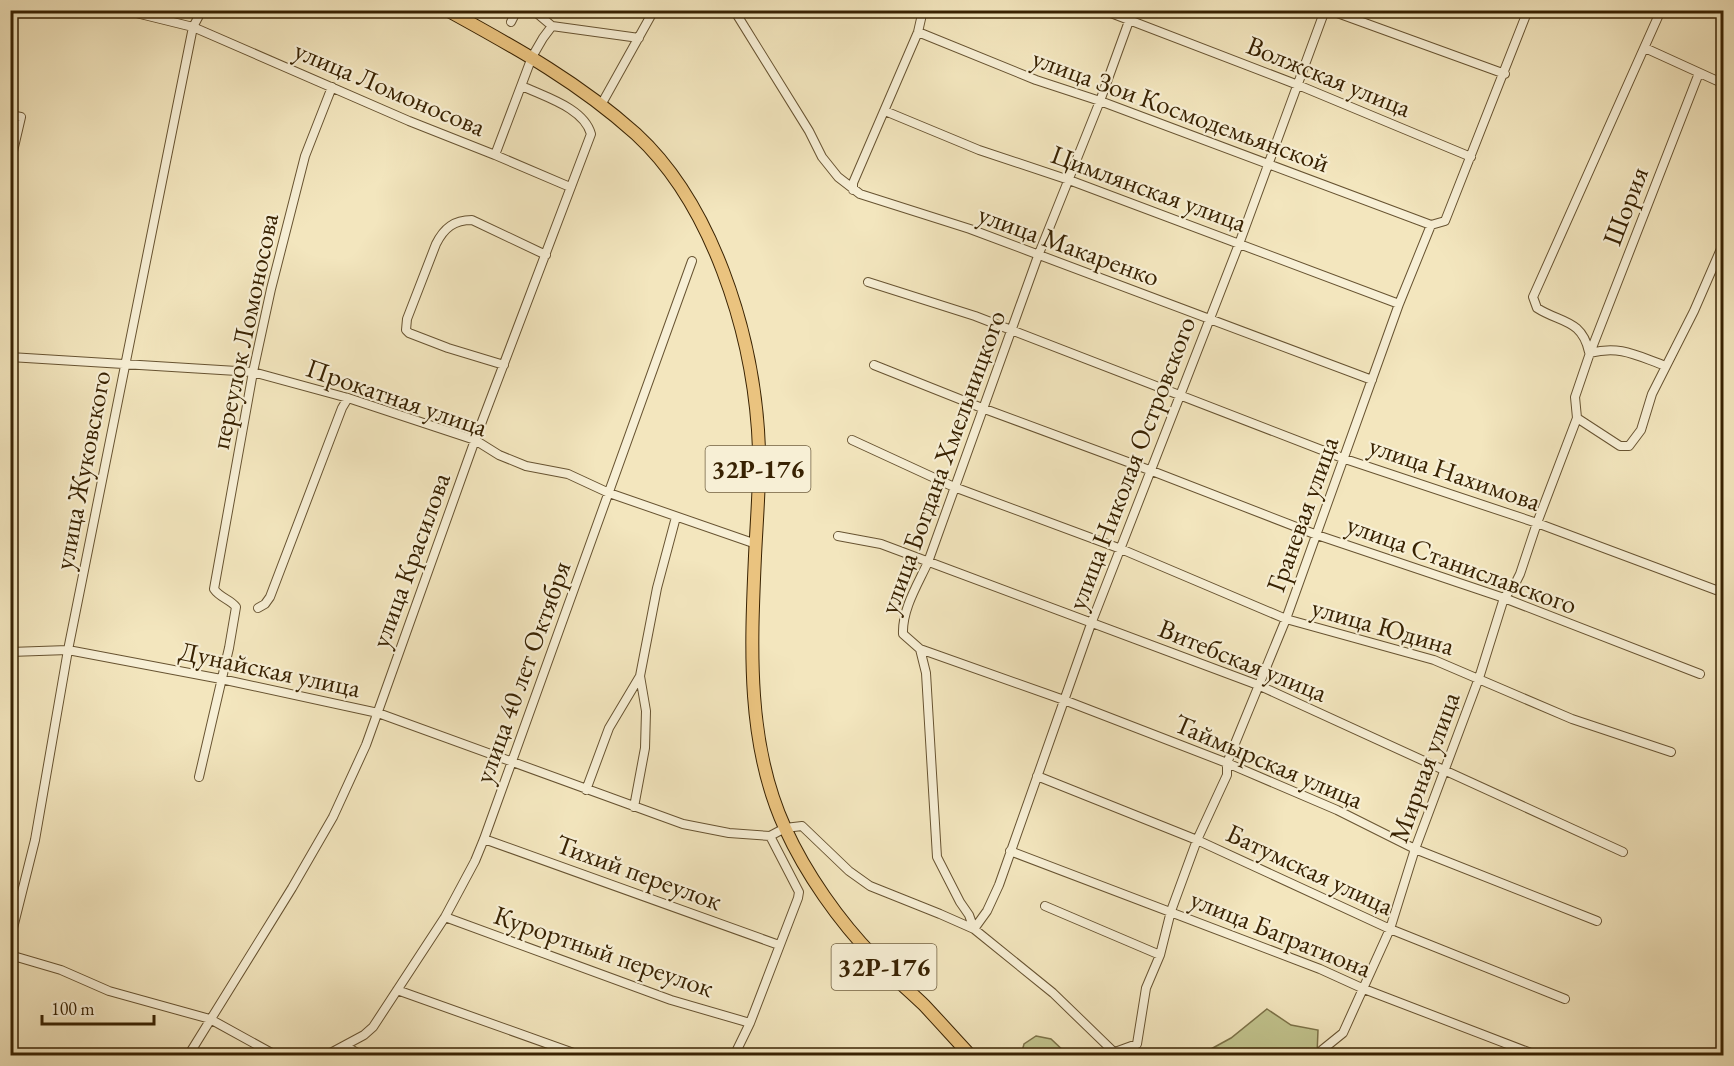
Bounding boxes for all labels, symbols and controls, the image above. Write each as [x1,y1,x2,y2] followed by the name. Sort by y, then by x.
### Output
[1242,27,1417,125] street label: Волжская улица
[289,32,491,144] street label: улица Ломоносова
[1028,40,1334,180] street label: улица Зои Космодемьянской
[1046,136,1252,240] street label: Цимлянская улица
[1594,162,1656,250] street label: Шория
[973,196,1165,294] street label: улица Макаренко
[202,210,286,452] street label: переулок Ломоносова
[871,305,1013,619] street label: улица Богдана Хмельницкого
[1059,311,1203,615] street label: улица Николая Островского
[302,350,492,444] street label: Прокатная улица
[46,367,118,573] street label: улица Жуковского
[1364,427,1546,519] street label: улица Нахимова
[1258,431,1346,596] street label: Граневая улица
[706,446,810,492] road number: 32Р-176
[362,467,458,652] street label: улица Красилова
[1342,506,1582,622] street label: улица Станиславского
[466,556,578,788] street label: улица 40 лет Октября
[1308,589,1459,663] street label: улица Юдина
[1154,610,1333,710] street label: Витебская улица
[176,633,364,705] street label: Дунайская улица
[1381,687,1468,847] street label: Мирная улица
[1169,705,1369,817] street label: Таймырская улица
[1221,815,1400,923] street label: Батумская улица
[551,826,727,918] street label: Тихий переулок
[1185,881,1377,985] street label: улица Багратиона
[489,897,719,1005] street label: Курортный переулок
[832,944,936,990] road number: 32Р-176
[42,988,154,1026] scale bar
[51,997,95,1020] text: 100 m

